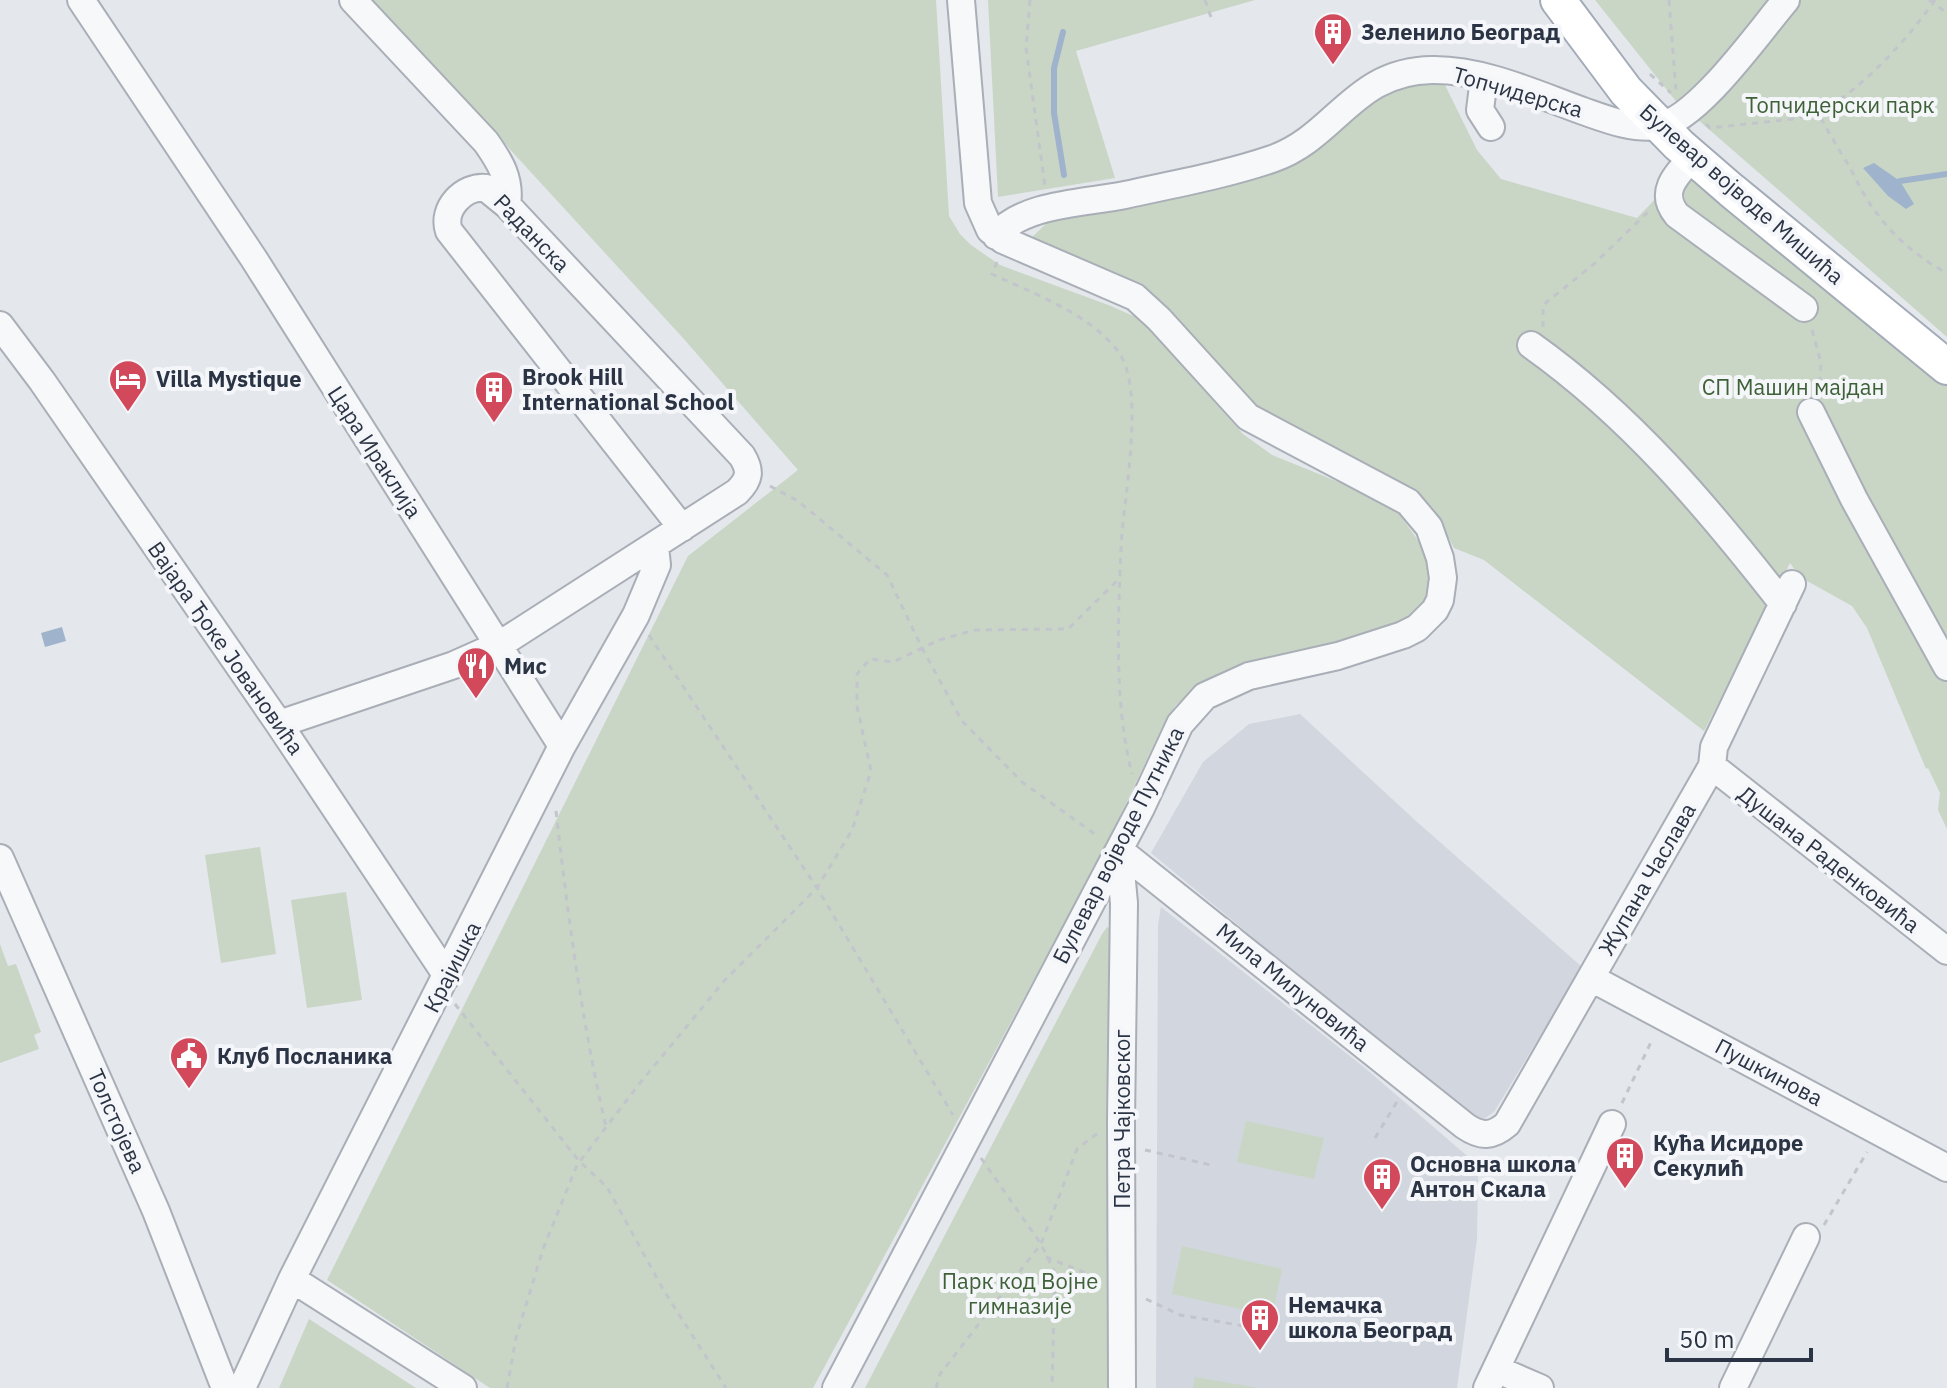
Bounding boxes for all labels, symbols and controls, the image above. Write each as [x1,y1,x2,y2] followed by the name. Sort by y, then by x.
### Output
[1312,11,1354,66] building icon: Зеленило Београд
[1361,17,1560,46] place label: Зеленило Београд
[1450,59,1587,124] street label: Топчидерска
[1745,90,1935,119] park label: Топчидерски парк
[1634,97,1851,290] street label: Булевар војводе Мишића
[488,187,577,278] street label: Раданска
[107,358,149,413] hotel icon: Villa Mystique
[522,362,734,416] place label: Brook Hill International School
[156,364,302,393] place label: Villa Mystique
[473,369,515,424] building icon: Brook Hill International School
[1702,372,1884,401] park label: СП Машин мајдан
[322,380,429,524] street label: Цара Ираклија
[142,535,311,760] street label: Вајара Ђоке Јовановића
[455,645,497,700] restaurant icon: Мис
[504,651,547,680] place label: Мис
[1045,721,1190,968] street label: Булевар војводе Путника
[1732,779,1926,939] street label: Душана Раденковића
[1591,797,1702,960] street label: Жупана Часлава
[416,916,487,1017] street label: Крајишка
[1211,916,1376,1058] street label: Мила Милуновића
[1107,1029,1136,1209] street label: Петра Чајковског
[1710,1031,1828,1112] street label: Пушкинова
[168,1035,210,1090] public building icon: Клуб Посланика
[217,1041,392,1070] place label: Клуб Посланика
[82,1064,153,1178] street label: Толстојева
[1653,1128,1803,1182] place label: Кућа Исидоре Секулић
[1604,1135,1646,1190] building icon: Кућа Исидоре Секулић
[1410,1149,1576,1203] place label: Основна школа Антон Скала
[1361,1156,1403,1211] building icon: Основна школа Антон Скала
[942,1266,1098,1320] park label: Парк код Војне гимназије
[1288,1290,1453,1344] place label: Немачка школа Београд
[1239,1297,1281,1352] building icon: Немачка школа Београд
[1667,1312,1811,1362] scale bar
[1679,1323,1734,1355] text: 50 m

